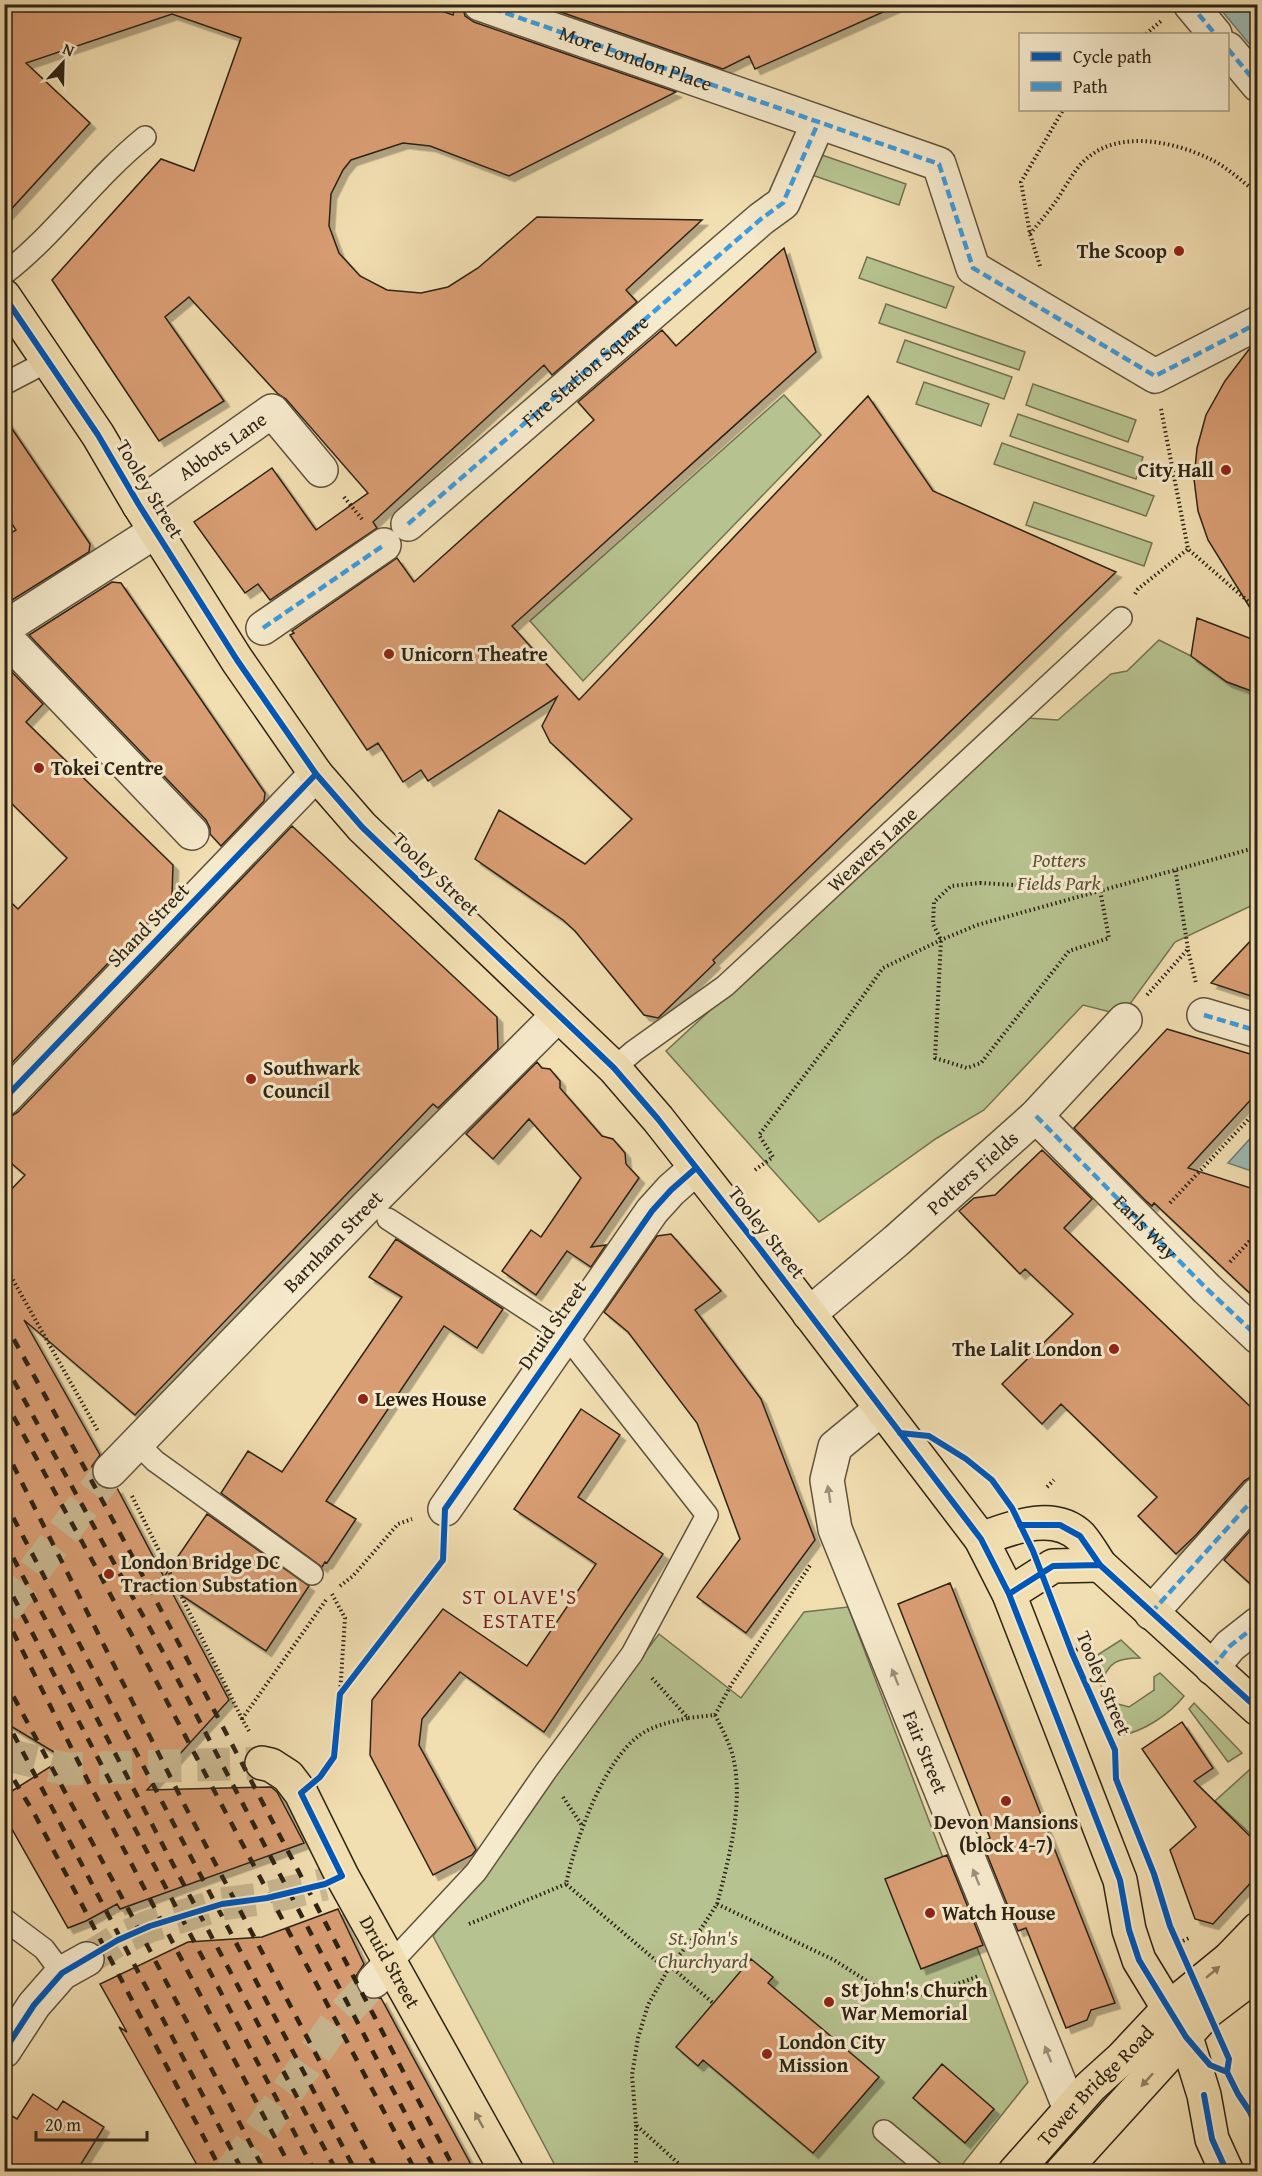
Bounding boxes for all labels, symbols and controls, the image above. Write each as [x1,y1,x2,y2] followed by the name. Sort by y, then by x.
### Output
[556,18,716,98] street label: More London Place
[33,33,93,93] north arrow
[1019,33,1229,111] legend
[59,36,78,62] text: N
[1073,43,1152,70] text: Cycle path
[1073,73,1108,100] text: Path
[1077,236,1167,265] place label: The Scoop
[1172,244,1186,258] marker: The Scoop
[515,307,655,434] street label: Fire Station Square
[172,404,272,487] street label: Abbots Lane
[109,434,191,544] street label: Tooley Street
[1138,455,1214,484] place label: City Hall
[1219,463,1233,477] marker: City Hall
[401,639,548,668] place label: Unicorn Theatre
[382,647,396,661] marker: Unicorn Theatre
[51,753,163,782] place label: Tokei Centre
[32,761,46,775] marker: Tokei Centre
[820,799,923,898] street label: Weavers Lane
[386,825,486,923] street label: Tooley Street
[1016,845,1102,897] park label: Potters Fields Park
[100,876,195,973] street label: Shand Street
[263,1053,361,1105] place label: Southwark Council
[244,1072,258,1086] marker: Southwark Council
[920,1124,1024,1221] street label: Potters Fields
[722,1179,813,1284] street label: Tooley Street
[276,1183,389,1299] street label: Barnham Street
[1107,1187,1185,1266] street label: Earls Way
[510,1274,593,1375] street label: Druid Street
[952,1334,1102,1363] place label: The Lalit London
[1107,1342,1121,1356] marker: The Lalit London
[375,1384,487,1413] place label: Lewes House
[356,1392,370,1406] marker: Lewes House
[825,1484,834,1503] one-way arrow
[121,1547,298,1599] place label: London Bridge DC Traction Substation
[102,1567,116,1581] marker: London Bridge DC Traction Substation
[462,1581,578,1636] district label: ST OLAVE'S ESTATE
[1069,1626,1139,1739] street label: Tooley Street
[890,1667,900,1685] one-way arrow
[896,1706,956,1798] street label: Fair Street
[999,1794,1013,1808] marker: Devon Mansions (block 4-7)
[934,1807,1078,1859] place label: Devon Mansions (block 4-7)
[970,1868,980,1886] one-way arrow
[942,1898,1056,1927] place label: Watch House
[923,1906,937,1920] marker: Watch House
[353,1910,428,2014] street label: Druid Street
[658,1923,748,1975] park label: St. John's Churchyard
[1206,1966,1221,1978] one-way arrow
[841,1975,988,2027] place label: St John's Church War Memorial
[822,1995,836,2009] marker: St John's Church War Memorial
[1030,2018,1160,2152] street label: Tower Bridge Road
[779,2027,886,2079] place label: London City Mission
[1043,2045,1053,2063] one-way arrow
[760,2047,774,2061] marker: London City Mission
[1141,2072,1154,2087] one-way arrow
[36,2104,147,2142] scale bar
[45,2111,81,2138] text: 20 m
[474,2112,484,2129] one-way arrow

